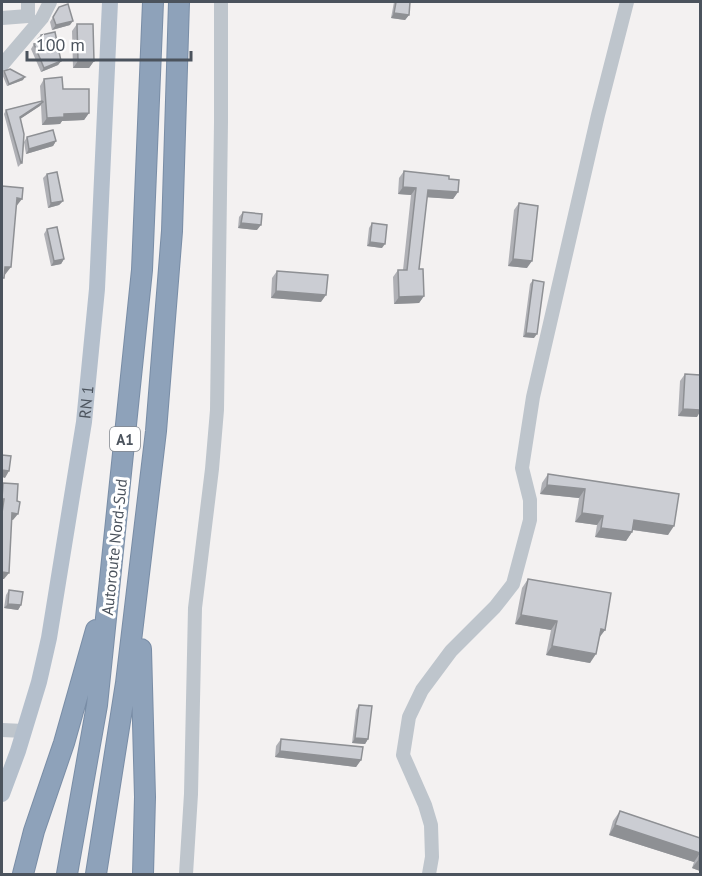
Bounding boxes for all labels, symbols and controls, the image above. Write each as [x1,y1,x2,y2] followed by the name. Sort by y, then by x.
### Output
[27,24,190,62] scale bar
[36,33,85,56] text: 100 m
[74,384,98,420] street label: RN 1
[110,427,140,451] road number: A1
[97,478,131,616] street label: Autoroute Nord-Sud

